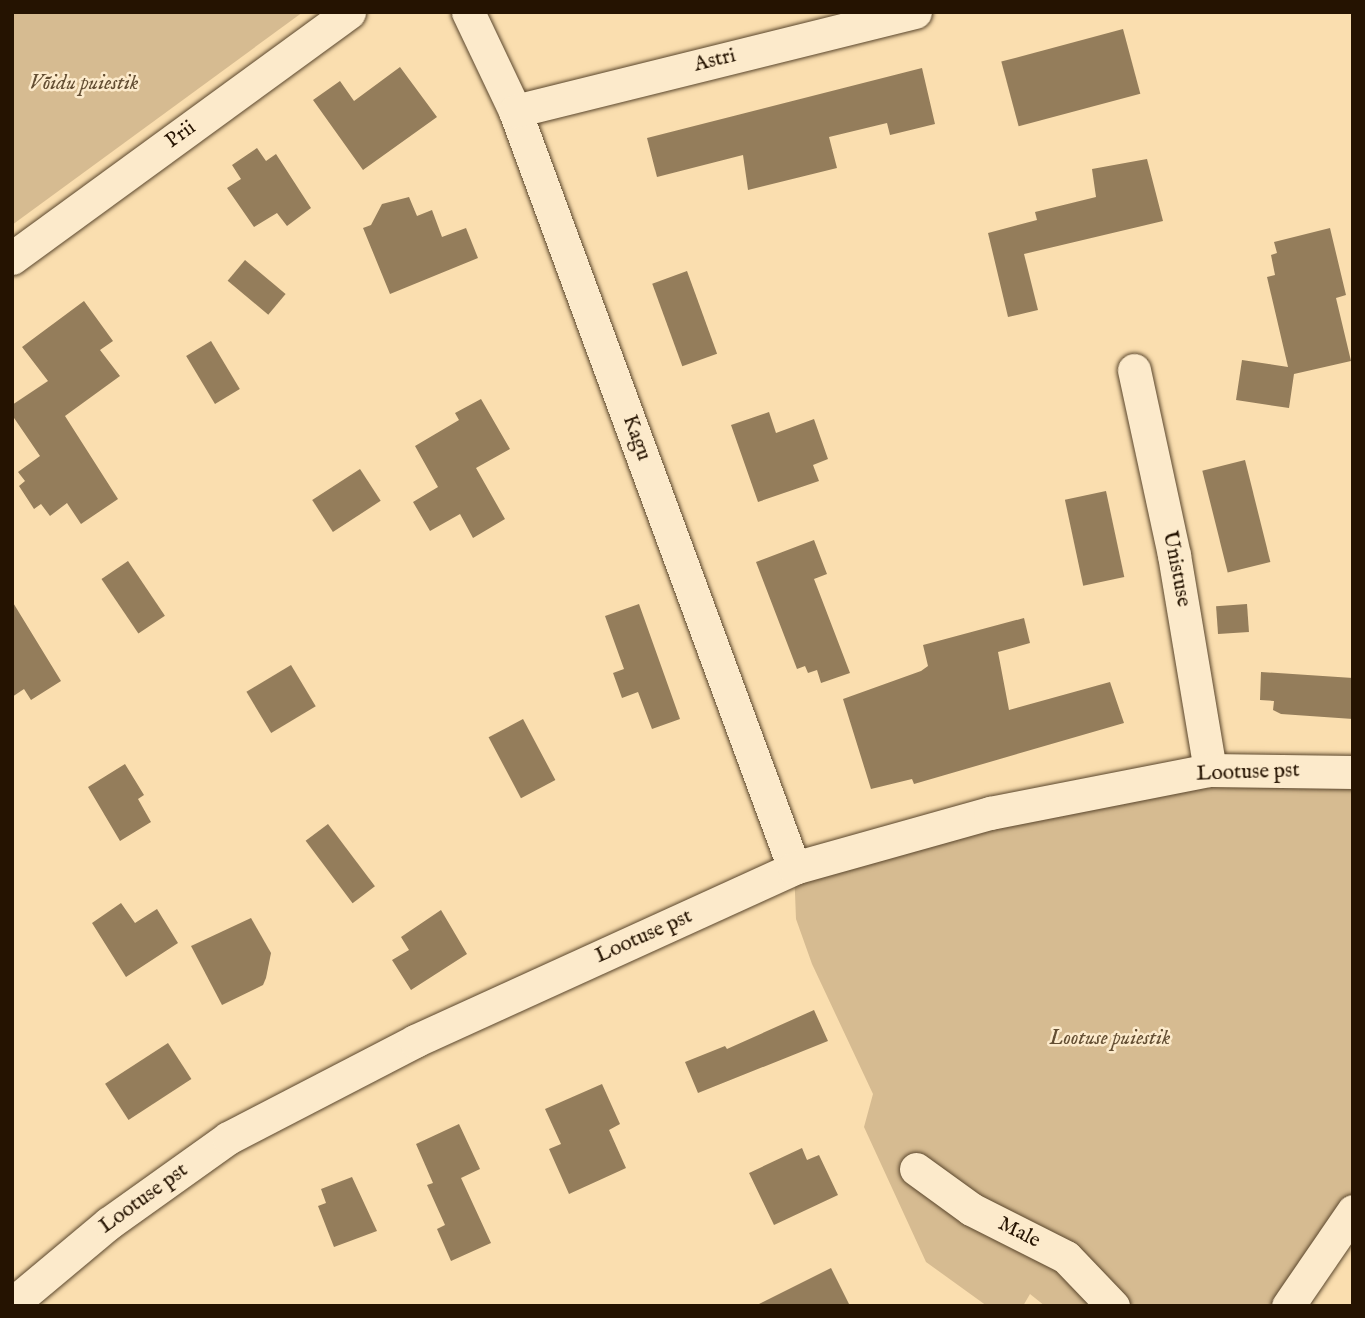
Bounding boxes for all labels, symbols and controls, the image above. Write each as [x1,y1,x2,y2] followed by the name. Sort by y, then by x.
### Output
[692,44,738,78] street label: Astri
[30,71,138,97] park label: Võidu puiestik
[161,116,201,154] street label: Prii
[616,412,656,464] street label: Kagu
[1156,529,1196,609] street label: Unistuse
[1196,759,1300,787] street label: Lootuse pst
[592,904,696,970] street label: Lootuse pst
[1050,1026,1170,1052] park label: Lootuse puiestik
[95,1158,193,1240] street label: Lootuse pst
[994,1212,1044,1254] street label: Male

